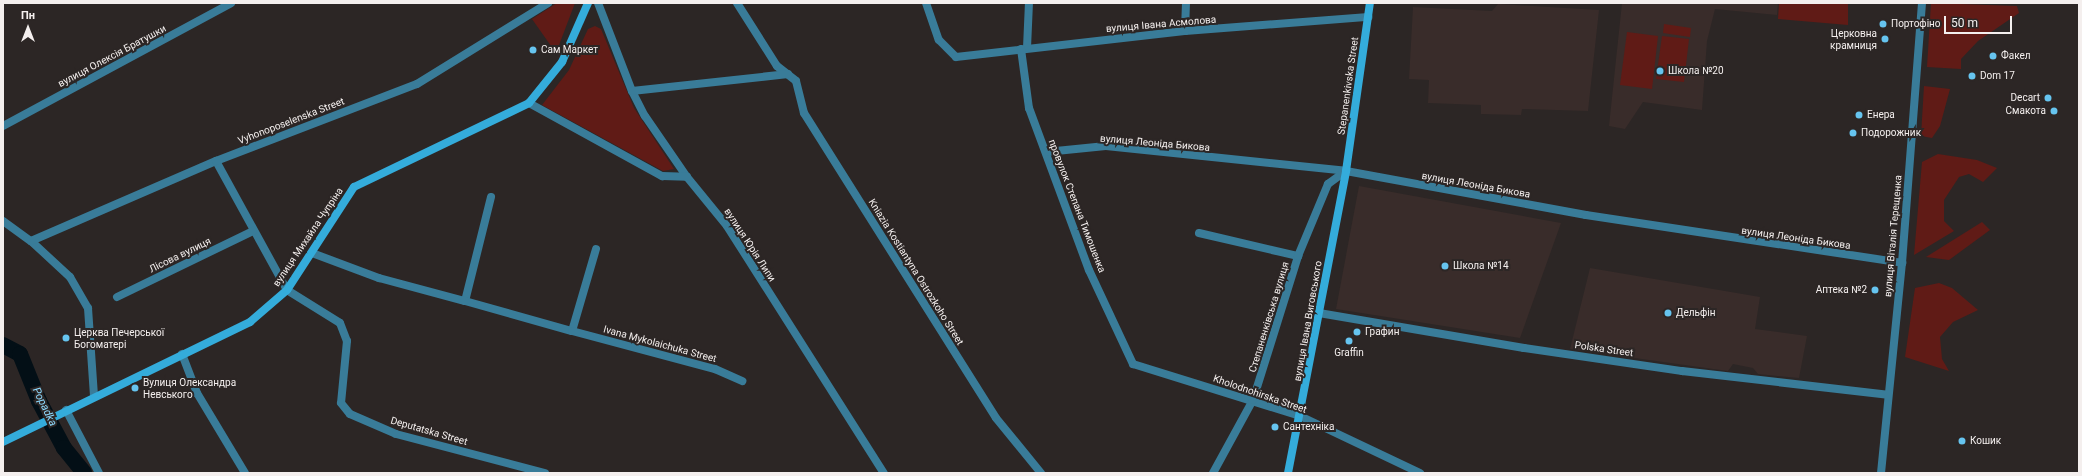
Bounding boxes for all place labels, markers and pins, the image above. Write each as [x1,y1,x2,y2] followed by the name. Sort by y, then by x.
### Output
[1891,18,1941,30] place label: Портофіно
[1878,19,1888,29] marker: Портофіно
[1830,27,1877,50] place label: Церковна крамниця
[1880,34,1890,44] marker: Церковна крамниця
[541,44,598,56] place label: Сам Маркет
[528,45,538,55] marker: Сам Маркет
[2001,50,2031,62] place label: Факел
[1988,51,1998,61] marker: Факел
[1668,65,1724,77] place label: Школа №20
[1655,66,1665,76] marker: Школа №20
[1980,70,2015,82] place label: Dom 17
[1967,71,1977,81] marker: Dom 17
[2011,92,2040,104] place label: Decart
[2043,93,2053,103] marker: Decart
[2006,105,2046,117] place label: Смакота
[2049,106,2059,116] marker: Смакота
[1867,109,1895,121] place label: Енера
[1854,110,1864,120] marker: Енера
[1861,127,1921,139] place label: Подорожник
[1848,128,1858,138] marker: Подорожник
[1453,260,1509,272] place label: Школа №14
[1440,261,1450,271] marker: Школа №14
[1816,284,1867,296] place label: Аптека №2
[1870,285,1880,295] marker: Аптека №2
[1676,307,1715,319] place label: Дельфін
[1663,308,1673,318] marker: Дельфін
[74,326,164,350] place label: Церква Печерської Богоматері
[1365,326,1399,338] place label: Графин
[1352,327,1362,337] marker: Графин
[61,333,71,343] marker: Церква Печерської Богоматері
[1344,336,1354,346] marker: Graffin
[1334,347,1364,359] place label: Graffin
[143,376,236,400] place label: Вулиця Олександра Невського
[130,383,140,393] marker: Вулиця Олександра Невського
[1283,421,1334,433] place label: Сантехніка
[1270,422,1280,432] marker: Сантехніка
[1970,435,2001,447] place label: Кошик
[1957,436,1967,446] marker: Кошик

